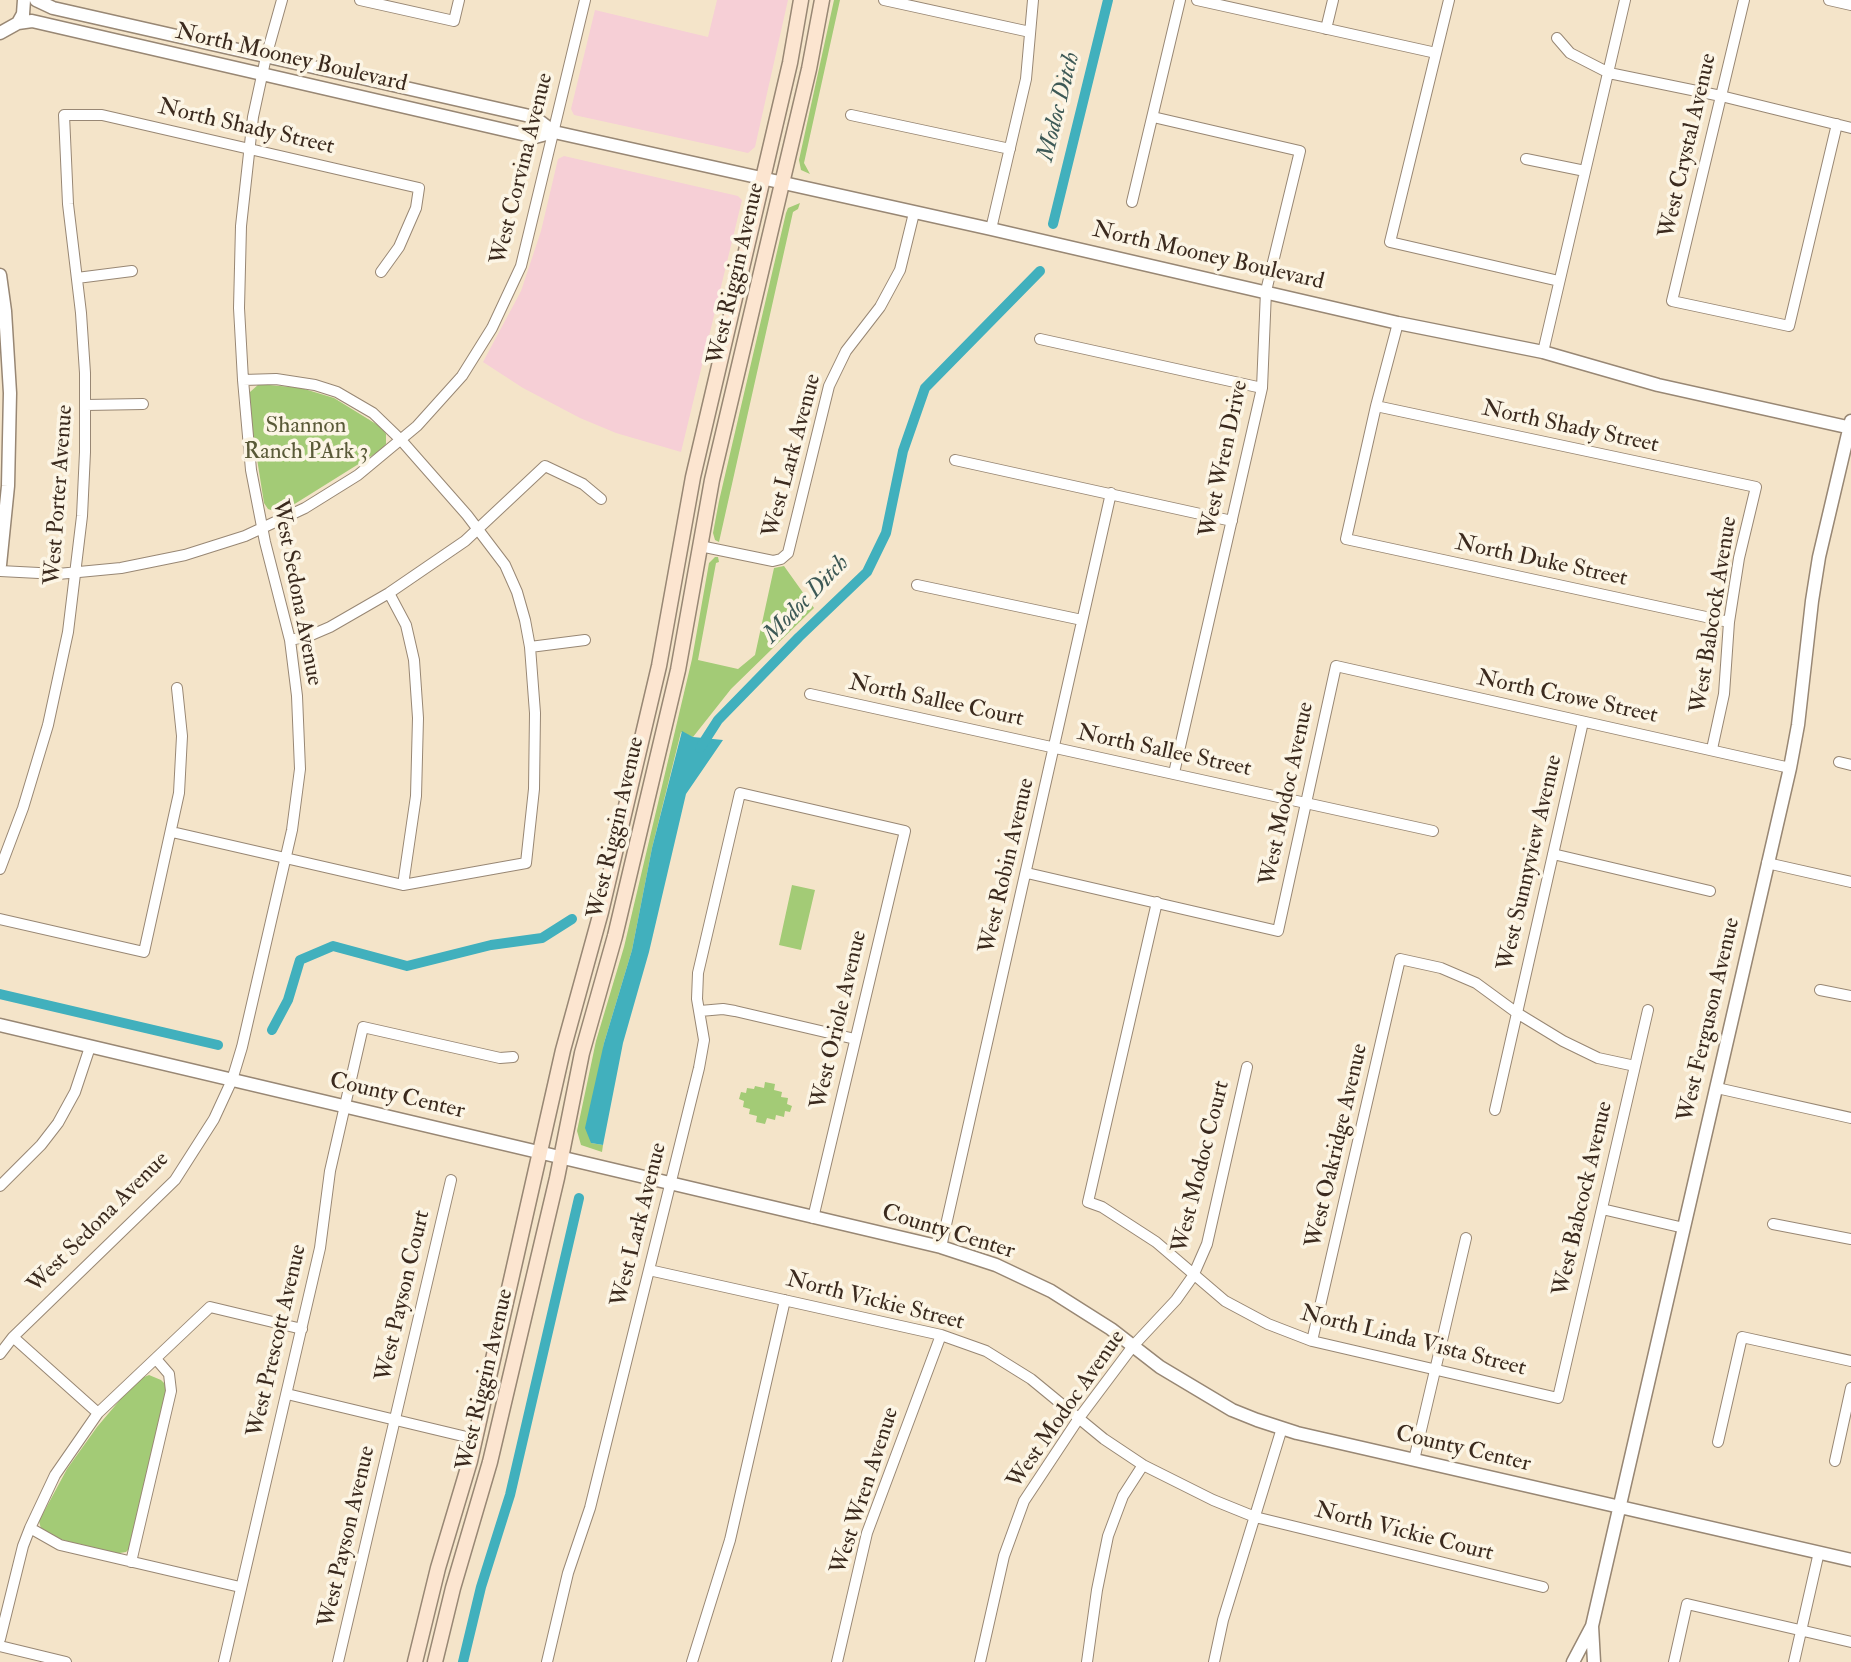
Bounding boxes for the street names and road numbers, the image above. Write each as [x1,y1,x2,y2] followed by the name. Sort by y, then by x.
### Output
[172,19,410,99] street label: North Mooney Boulevard
[1654,51,1724,241] street label: West Crystal Avenue
[486,70,560,268] street label: West Corvina Avenue
[155,94,337,162] street label: North Shady Street
[703,180,771,368] street label: West Riggin Avenue
[1089,217,1327,297] street label: North Mooney Boulevard
[758,371,828,541] street label: West Lark Avenue
[1195,378,1255,540] street label: West Wren Drive
[1479,396,1661,460] street label: North Shady Street
[40,404,80,586] street label: West Porter Avenue
[264,498,328,688] street label: West Sedona Avenue
[1686,515,1744,715] street label: West Babcock Avenue
[1452,530,1630,594] street label: North Duke Street
[1474,665,1660,731] street label: North Crowe Street
[846,670,1026,734] street label: North Sallee Court
[1255,700,1321,888] street label: West Modoc Avenue
[1074,720,1254,784] street label: North Sallee Street
[583,734,651,922] street label: West Riggin Avenue
[1493,752,1569,974] street label: West Sunnyview Avenue
[974,776,1042,956] street label: West Robin Avenue
[1673,915,1747,1125] street label: West Ferguson Avenue
[806,928,874,1112] street label: West Oriole Avenue
[1301,1041,1375,1251] street label: West Oakridge Avenue
[327,1068,467,1126] street label: County Center
[1167,1078,1237,1256] street label: West Modoc Court
[1548,1099,1620,1299] street label: West Babcock Avenue
[606,1140,674,1310] street label: West Lark Avenue
[23,1147,175,1299] street label: West Sedona Avenue
[878,1200,1018,1266] street label: County Center
[371,1208,437,1384] street label: West Payson Court
[242,1242,314,1440] street label: West Prescott Avenue
[783,1267,967,1337] street label: North Vickie Street
[452,1286,520,1474] street label: West Riggin Avenue
[1297,1301,1529,1383] street label: North Linda Vista Street
[1002,1325,1132,1495] street label: West Modoc Avenue
[826,1404,906,1578] street label: West Wren Avenue
[1393,1421,1533,1479] street label: County Center
[314,1443,382,1631] street label: West Payson Avenue
[1312,1497,1496,1569] street label: North Vickie Court

